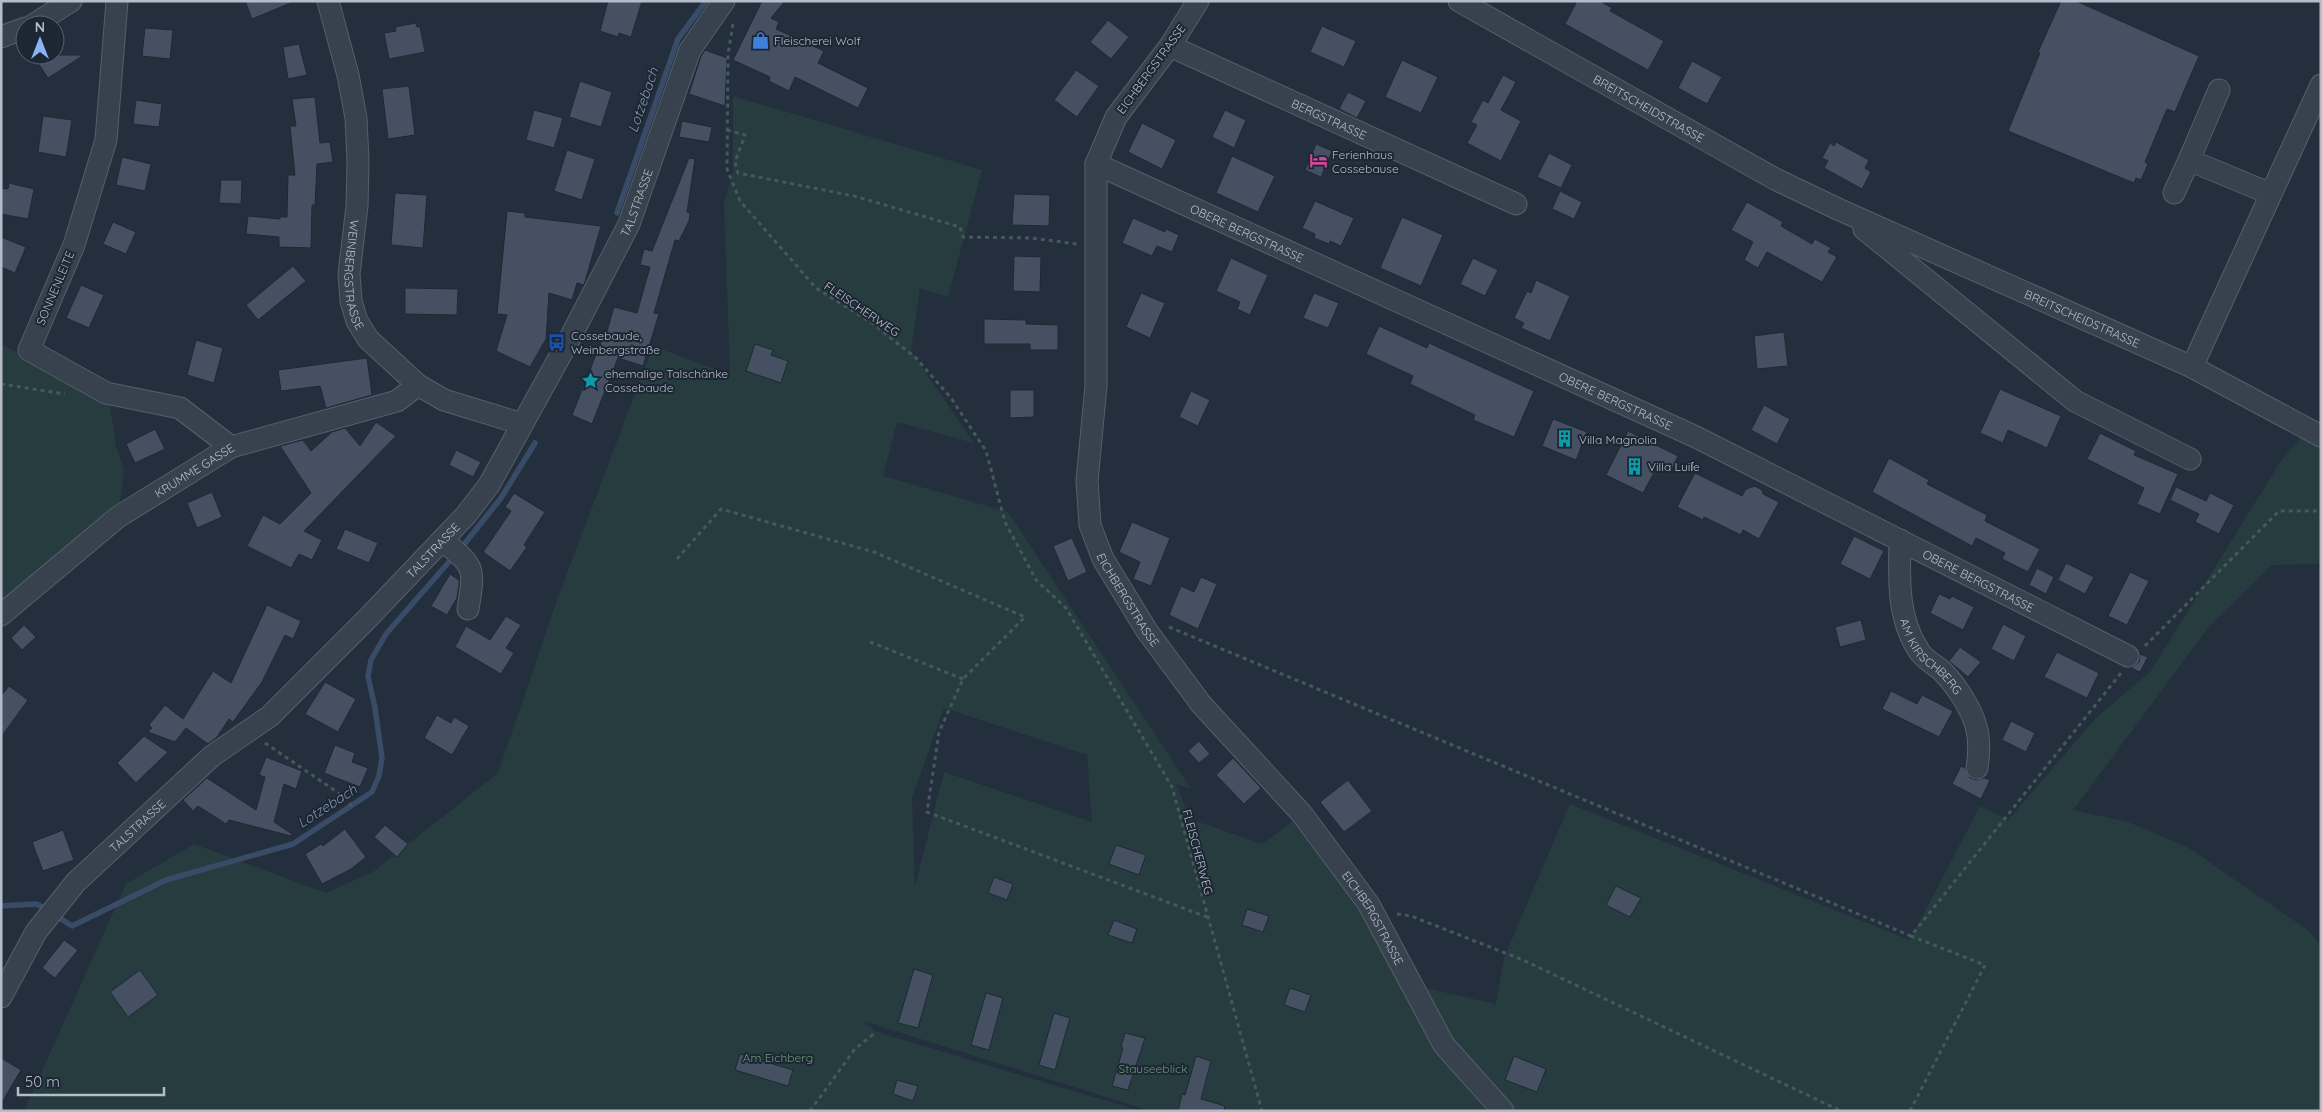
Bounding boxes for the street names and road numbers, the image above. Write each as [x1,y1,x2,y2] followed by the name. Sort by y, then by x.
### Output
[1113,21,1189,117] street label: EICHBERGSTRASSE
[1591,71,1707,145] street label: BREITSCHEIDSTRASSE
[1289,95,1369,142] street label: BERGSTRASSE
[616,167,655,239] street label: TALSTRASSE
[1188,200,1306,265] street label: OBERE BERGSTRASSE
[341,219,368,333] street label: WEINBERGSTRASSE
[33,248,77,327] street label: SONNENLEITE
[821,278,903,340] street label: FLEISCHERWEG
[2022,286,2142,350] street label: BREITSCHEIDSTRASSE
[1557,368,1675,433] street label: OBERE BERGSTRASSE
[151,439,237,500] street label: KRUMME GASSE
[403,519,463,581] street label: TALSTRASSE
[1920,546,2037,615] street label: OBERE BERGSTRASSE
[1094,551,1163,649] street label: EICHBERGSTRASSE
[1897,616,1966,697] street label: AM KIRSCHBERG
[106,796,168,855] street label: TALSTRASSE
[1179,808,1217,896] street label: FLEISCHERWEG
[1339,868,1407,968] street label: EICHBERGSTRASSE

